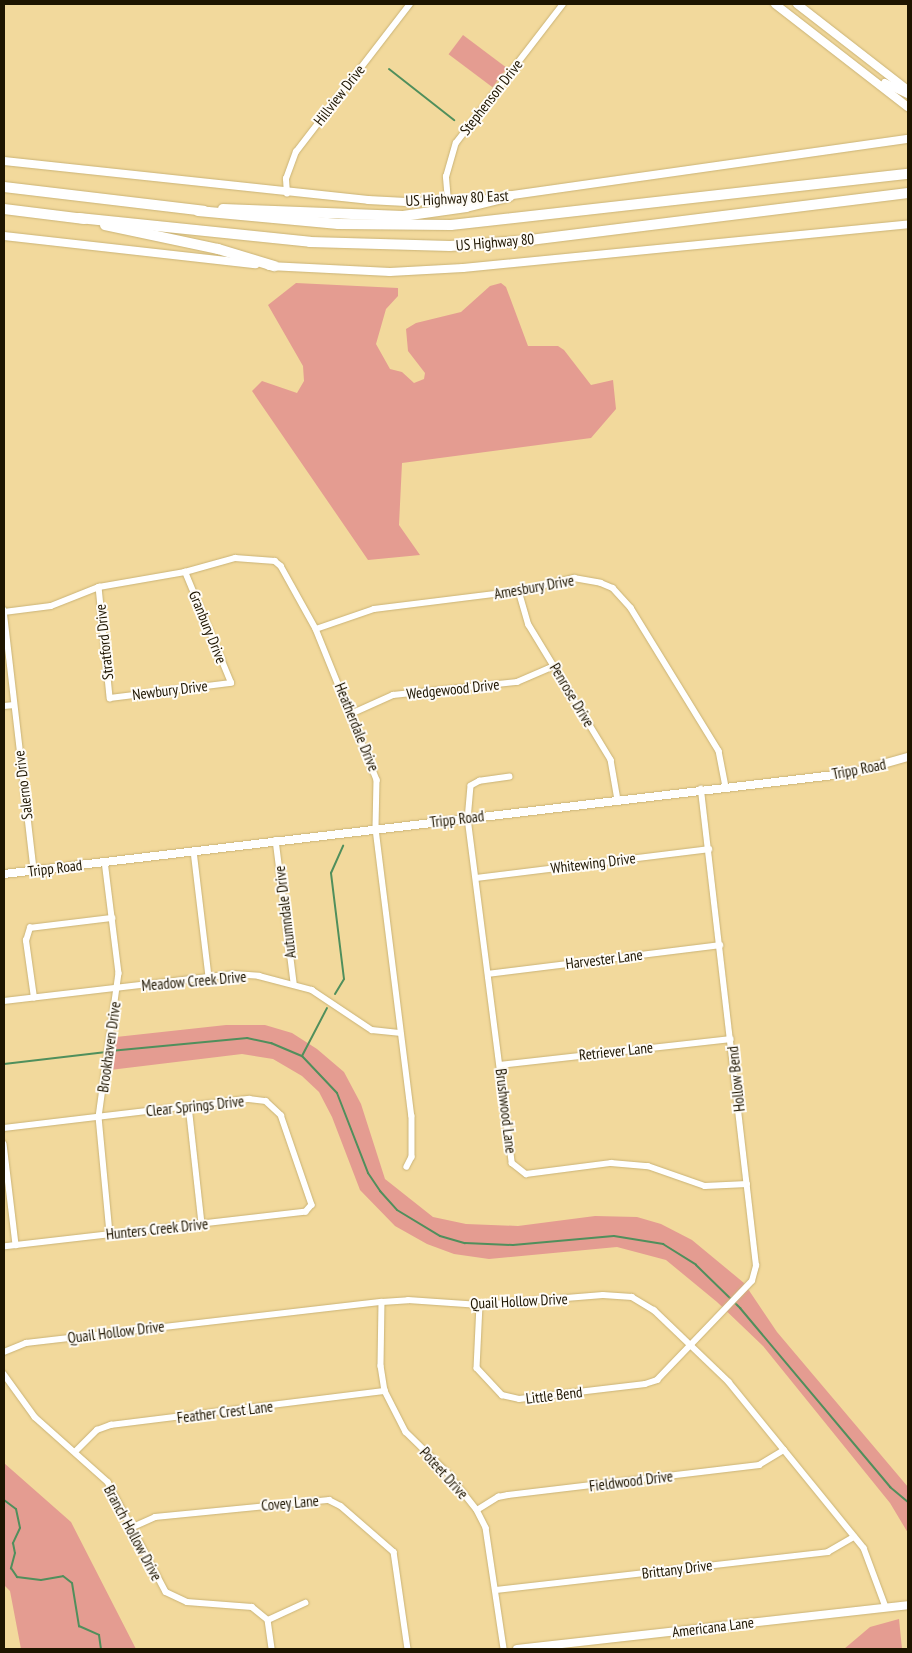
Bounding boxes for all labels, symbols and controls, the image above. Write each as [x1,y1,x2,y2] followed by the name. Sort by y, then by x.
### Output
[456,56,526,138] street label: Stephenson Drive
[310,61,368,129] street label: Hillview Drive
[405,186,509,210] street label: US Highway 80 East
[455,230,535,254] street label: US Highway 80
[492,571,576,603] street label: Amesbury Drive
[185,588,231,666] street label: Granbury Drive
[91,603,117,681] street label: Stratford Drive
[546,660,598,730] street label: Penrose Drive
[406,675,500,703] street label: Wedgewood Drive
[131,676,209,704] street label: Newbury Drive
[331,680,383,774] street label: Heatherdale Drive
[10,749,36,821] street label: Salerno Drive
[830,755,888,783] street label: Tripp Road
[429,807,485,831] street label: Tripp Road
[549,849,637,877] street label: Whitewing Drive
[27,856,83,880] street label: Tripp Road
[270,865,300,959] street label: Autumndale Drive
[564,945,644,973] street label: Harvester Lane
[140,967,248,995] street label: Meadow Creek Drive
[94,1000,124,1094] street label: Brookhaven Drive
[578,1038,654,1064] street label: Retriever Lane
[724,1045,748,1113] street label: Hollow Bend
[492,1067,520,1155] street label: Brushwood Lane
[145,1092,245,1120] street label: Clear Springs Drive
[105,1215,209,1243] street label: Hunters Creek Drive
[470,1289,568,1313] street label: Quail Hollow Drive
[66,1317,166,1347] street label: Quail Hollow Drive
[525,1383,583,1407] street label: Little Bend
[176,1397,274,1427] street label: Feather Crest Lane
[416,1443,472,1503] street label: Poteet Drive
[588,1467,674,1495] street label: Fieldwood Drive
[100,1482,166,1584] street label: Branch Hollow Drive
[260,1491,320,1515] street label: Covey Lane
[640,1556,714,1582] street label: Brittany Drive
[671,1613,755,1641] street label: Americana Lane

